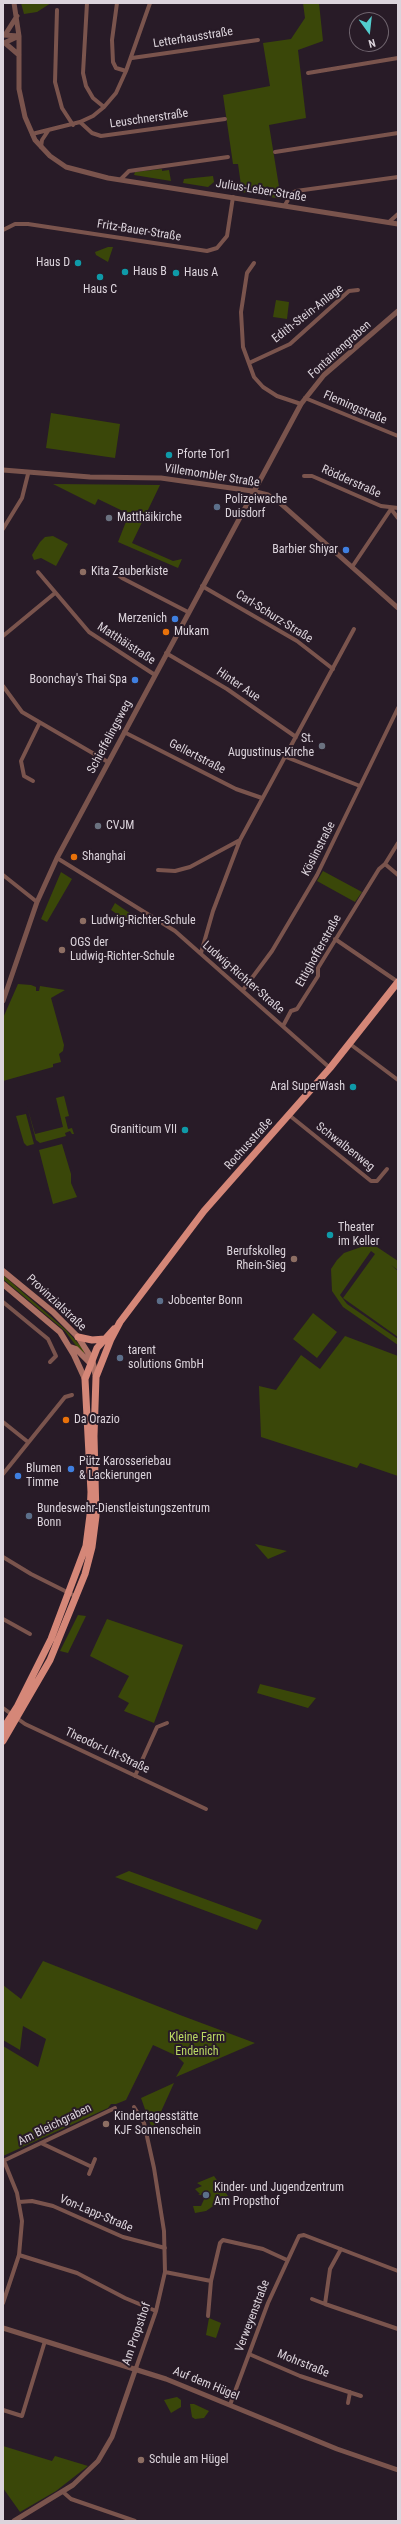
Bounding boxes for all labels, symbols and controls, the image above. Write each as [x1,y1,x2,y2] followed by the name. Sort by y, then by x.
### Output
[349,12,389,52] north arrow
[152,25,234,51] street label: Letterhausstraße
[367,36,377,50] text: N
[109,106,189,132] street label: Leuschnerstraße
[215,177,307,205] street label: Julius-Leber-Straße
[96,217,182,245] street label: Fritz-Bauer-Straße
[36,256,70,270] place label: Haus D
[73,258,83,268] marker: Haus D
[133,265,167,279] place label: Haus B
[184,266,218,280] place label: Haus A
[120,267,130,277] marker: Haus B
[171,268,181,278] marker: Haus A
[95,272,105,282] marker: Haus C
[269,282,347,346] street label: Edith-Stein-Anlage
[83,283,117,297] place label: Haus C
[306,318,374,382] street label: Fontainengraben
[321,388,389,428] street label: Flemingstraße
[177,448,231,462] place label: Pforte Tor1
[164,450,174,460] marker: Pforte Tor1
[163,461,261,491] street label: Villemombler Straße
[319,462,383,502] street label: Rödderstraße
[225,493,287,521] place label: Polizeiwache Duisdorf
[212,502,222,512] marker: Polizeiwache Duisdorf
[117,511,182,525] place label: Matthäikirche
[104,513,114,523] marker: Matthäikirche
[272,543,338,557] place label: Barbier Shiyar
[341,545,351,555] marker: Barbier Shiyar
[91,565,168,579] place label: Kita Zauberkiste
[78,567,88,577] marker: Kita Zauberkiste
[233,588,315,646] street label: Carl-Schurz-Straße
[118,612,167,626] place label: Merzenich
[170,614,180,624] marker: Merzenich
[94,620,158,668] street label: Matthäistraße
[174,625,209,639] place label: Mukam
[161,627,171,637] marker: Mukam
[213,665,263,705] street label: Hinter Aue
[29,673,127,687] place label: Boonchay's Thai Spa
[130,675,140,685] marker: Boonchay's Thai Spa
[85,698,135,776] street label: Schieffelingsweg
[228,732,314,760] place label: St. Augustinus-Kirche
[166,737,228,777] street label: Gellertstraße
[317,741,327,751] marker: St. Augustinus-Kirche
[106,819,134,833] place label: CVJM
[299,819,339,879] street label: Köslinstraße
[93,821,103,831] marker: CVJM
[82,850,126,864] place label: Shanghai
[69,852,79,862] marker: Shanghai
[293,912,345,990] street label: Ettighofferstraße
[91,914,196,928] place label: Ludwig-Richter-Schule
[78,916,88,926] marker: Ludwig-Richter-Schule
[70,936,175,964] place label: OGS der Ludwig-Richter-Schule
[199,939,287,1017] street label: Ludwig-Richter-Straße
[57,945,67,955] marker: OGS der Ludwig-Richter-Schule
[270,1080,345,1094] place label: Aral SuperWash
[348,1082,358,1092] marker: Aral SuperWash
[222,1115,276,1173] street label: Rochusstraße
[313,1120,377,1174] street label: Schwalbenweg
[110,1123,177,1137] place label: Graniticum VII
[180,1125,190,1135] marker: Graniticum VII
[338,1221,379,1249] place label: Theater im Keller
[325,1230,335,1240] marker: Theater im Keller
[227,1245,286,1273] place label: Berufskolleg Rhein-Sieg
[289,1254,299,1264] marker: Berufskolleg Rhein-Sieg
[23,1272,89,1334] street label: Provinzialstraße
[168,1294,243,1308] place label: Jobcenter Bonn
[155,1296,165,1306] marker: Jobcenter Bonn
[128,1344,204,1372] place label: tarent solutions GmbH
[115,1353,125,1363] marker: tarent solutions GmbH
[74,1413,120,1427] place label: Da Orazio
[61,1415,71,1425] marker: Da Orazio
[79,1455,171,1483] place label: Pütz Karosseriebau & Lackierungen
[26,1462,62,1490] place label: Blumen Timme
[66,1464,76,1474] marker: Pütz Karosseriebau & Lackierungen
[13,1471,23,1481] marker: Blumen Timme
[37,1502,210,1530] place label: Bundeswehr-Dienstleistungszentrum Bonn
[24,1511,34,1521] marker: Bundeswehr-Dienstleistungszentrum Bonn
[62,1725,152,1777] street label: Theodor-Litt-Straße
[169,2031,225,2059] park label: Kleine Farm Endenich
[16,2101,94,2149] street label: Am Bleichgraben
[114,2110,201,2138] place label: Kindertagesstätte KJF Sonnenschein
[101,2119,111,2129] marker: Kindertagesstätte KJF Sonnenschein
[214,2181,344,2209] place label: Kinder- und Jugendzentrum Am Propsthof
[201,2190,211,2200] marker: Kinder- und Jugendzentrum Am Propsthof
[57,2192,135,2236] street label: Von-Lapp-Straße
[233,2278,273,2354] street label: Verweyenstraße
[120,2301,154,2367] street label: Am Propsthof
[275,2347,331,2381] street label: Mohrstraße
[171,2364,241,2404] street label: Auf dem Hügel
[149,2453,229,2467] place label: Schule am Hügel
[136,2455,146,2465] marker: Schule am Hügel

